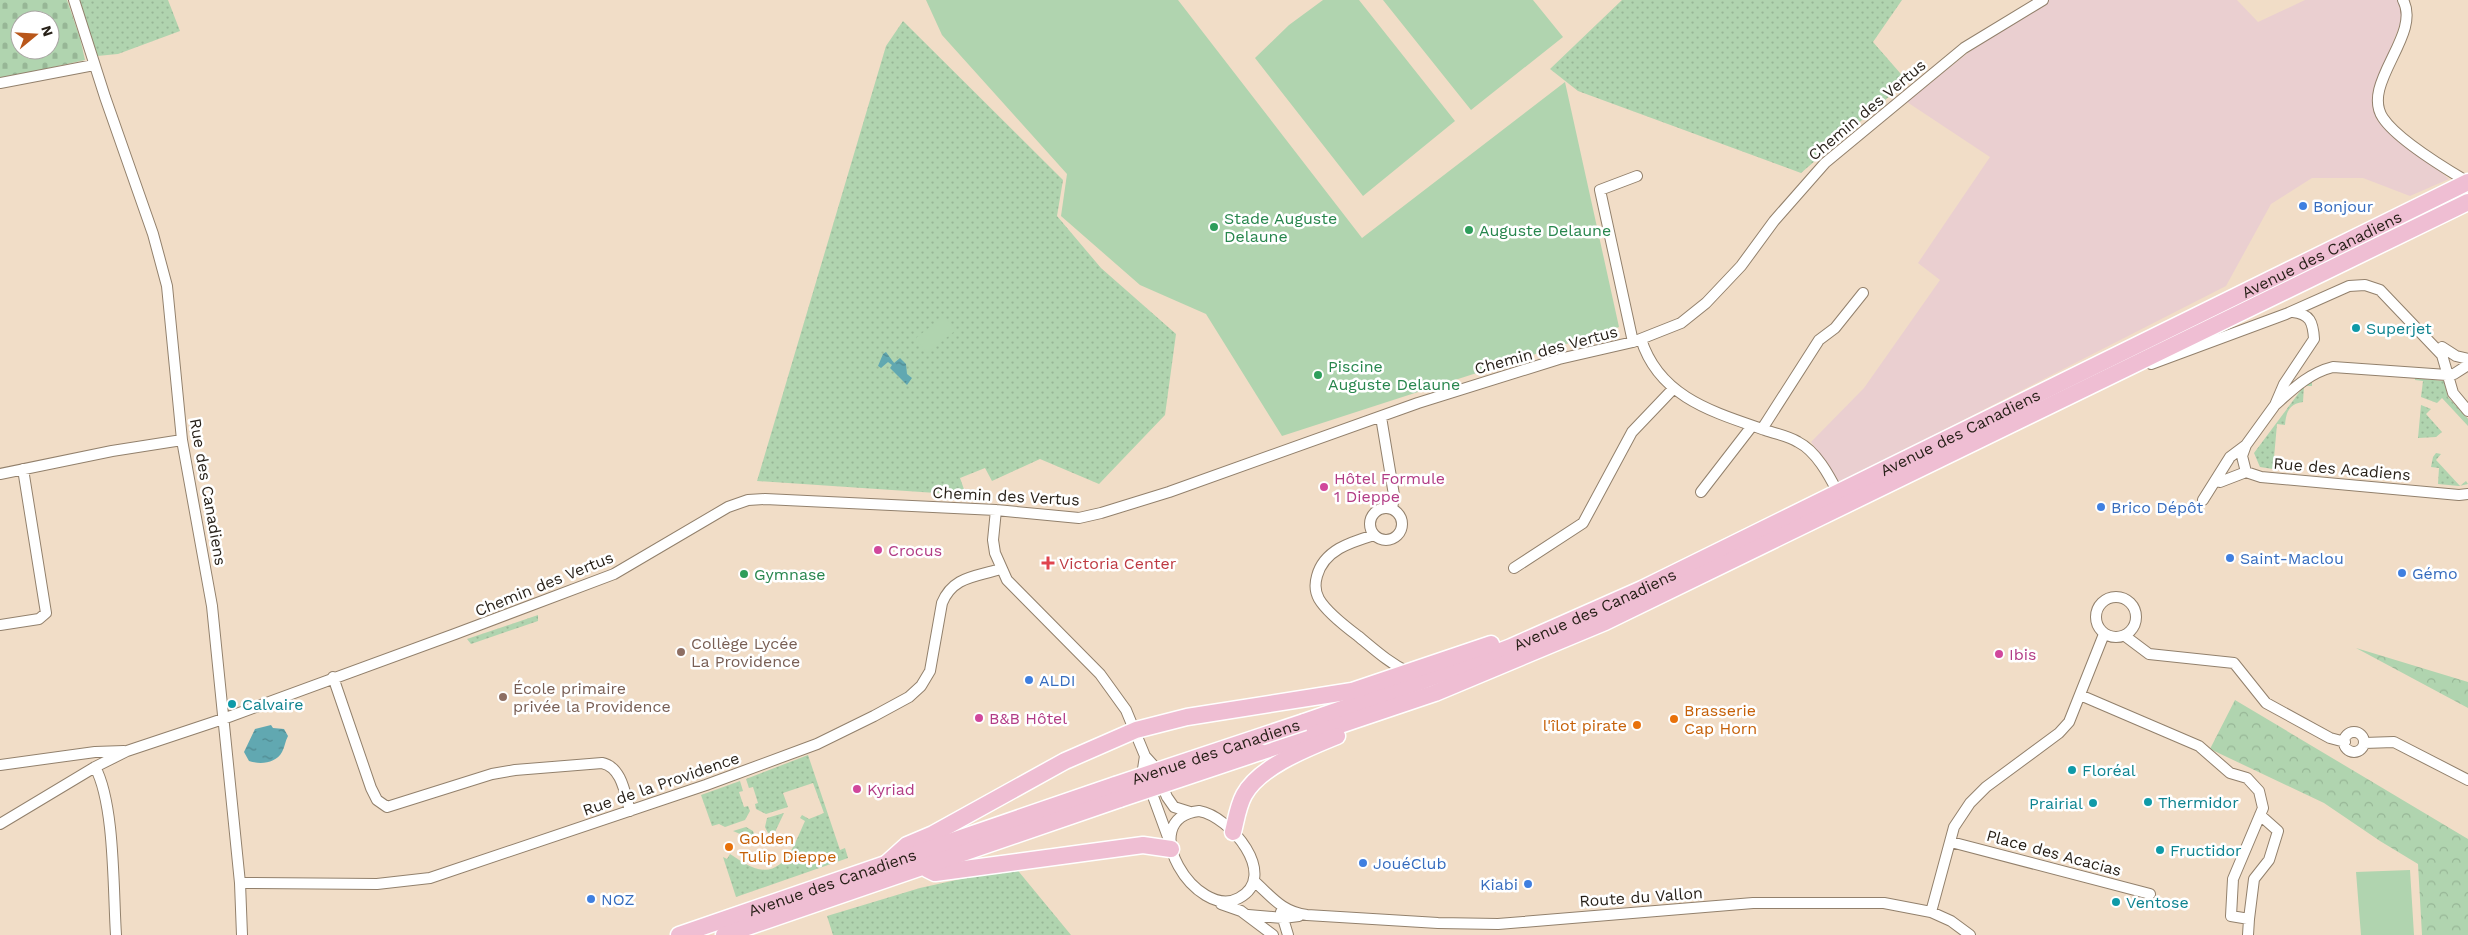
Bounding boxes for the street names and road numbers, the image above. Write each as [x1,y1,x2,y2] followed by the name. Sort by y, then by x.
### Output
[1804,55,1930,165] street label: Chemin des Vertus
[2238,207,2405,302] street label: Avenue des Canadiens
[1472,322,1620,378] street label: Chemin des Vertus
[1877,385,2043,480] street label: Avenue des Canadiens
[186,417,230,567] street label: Rue des Canadiens
[2273,454,2411,484] street label: Rue des Acadiens
[932,483,1080,509] street label: Chemin des Vertus
[472,548,616,620] street label: Chemin des Vertus
[1511,564,1679,654] street label: Avenue des Canadiens
[1129,715,1302,788] street label: Avenue des Canadiens
[580,748,742,820] street label: Rue de la Providence
[1984,826,2124,880] street label: Place des Acacias
[746,845,919,920] street label: Avenue des Canadiens
[1579,883,1703,911] street label: Route du Vallon

